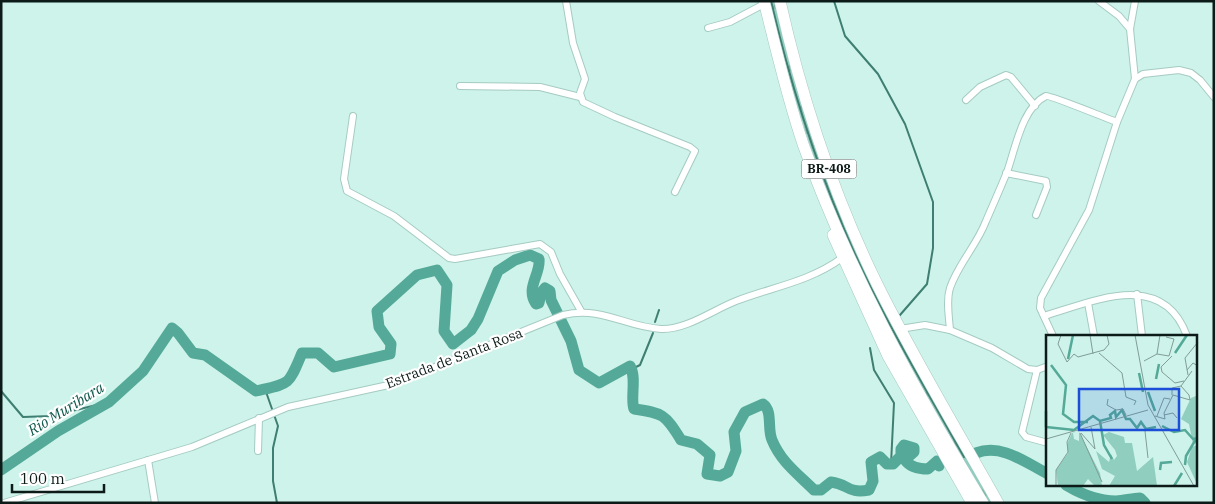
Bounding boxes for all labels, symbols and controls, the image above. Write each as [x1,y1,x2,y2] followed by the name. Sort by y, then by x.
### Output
[802,160,856,178] road number: BR-408
[383,323,525,392] street label: Estrada de Santa Rosa
[1046,335,1198,486] inset map
[23,377,108,440] water label: Rio Muribara
[12,462,105,494] scale bar
[20,469,65,488] text: 100 m

